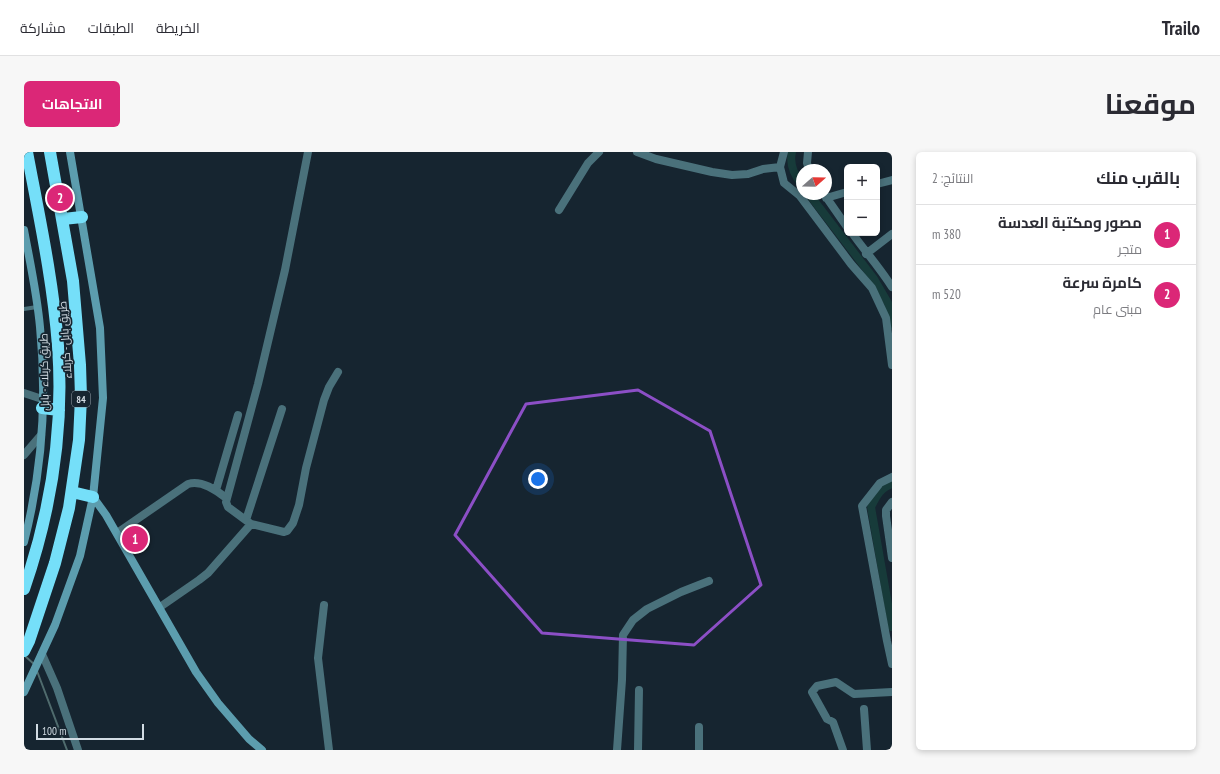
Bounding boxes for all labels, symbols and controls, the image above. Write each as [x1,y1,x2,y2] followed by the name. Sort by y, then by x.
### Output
[1162,16,1200,40] text: Trailo
[20,19,66,37] text: مشاركة
[88,19,134,37] text: الطبقات
[156,19,200,37] text: الخريطة
[24,81,120,127] button: الاتجاهات
[1105,85,1196,122] text: موقعنا
[796,164,832,200] north arrow
[844,164,880,236] map controls
[844,164,880,200] button: +
[1096,167,1180,189] text: بالقرب منك
[932,170,973,187] text: النتائج: 2
[47,183,73,213] pin: 2
[844,200,880,236] button: −
[998,213,1142,232] text: مصور ومكتبة العدسة
[932,226,961,243] text: 380 m
[1164,226,1170,243] text: 1
[1118,241,1142,258] text: متجر
[1062,273,1142,292] text: كامرة سرعة
[932,286,961,303] text: 520 m
[1164,286,1170,303] text: 2
[55,301,75,379] street label: طريق بابل - كربلاء
[1093,301,1142,318] text: مبنى عام
[36,333,52,411] street label: طريق كربلاء - بابل
[72,391,90,407] road number: 84
[528,469,548,489] your location
[122,524,148,554] pin: 1
[36,722,144,741] scale bar
[42,724,66,738] text: 100 m

